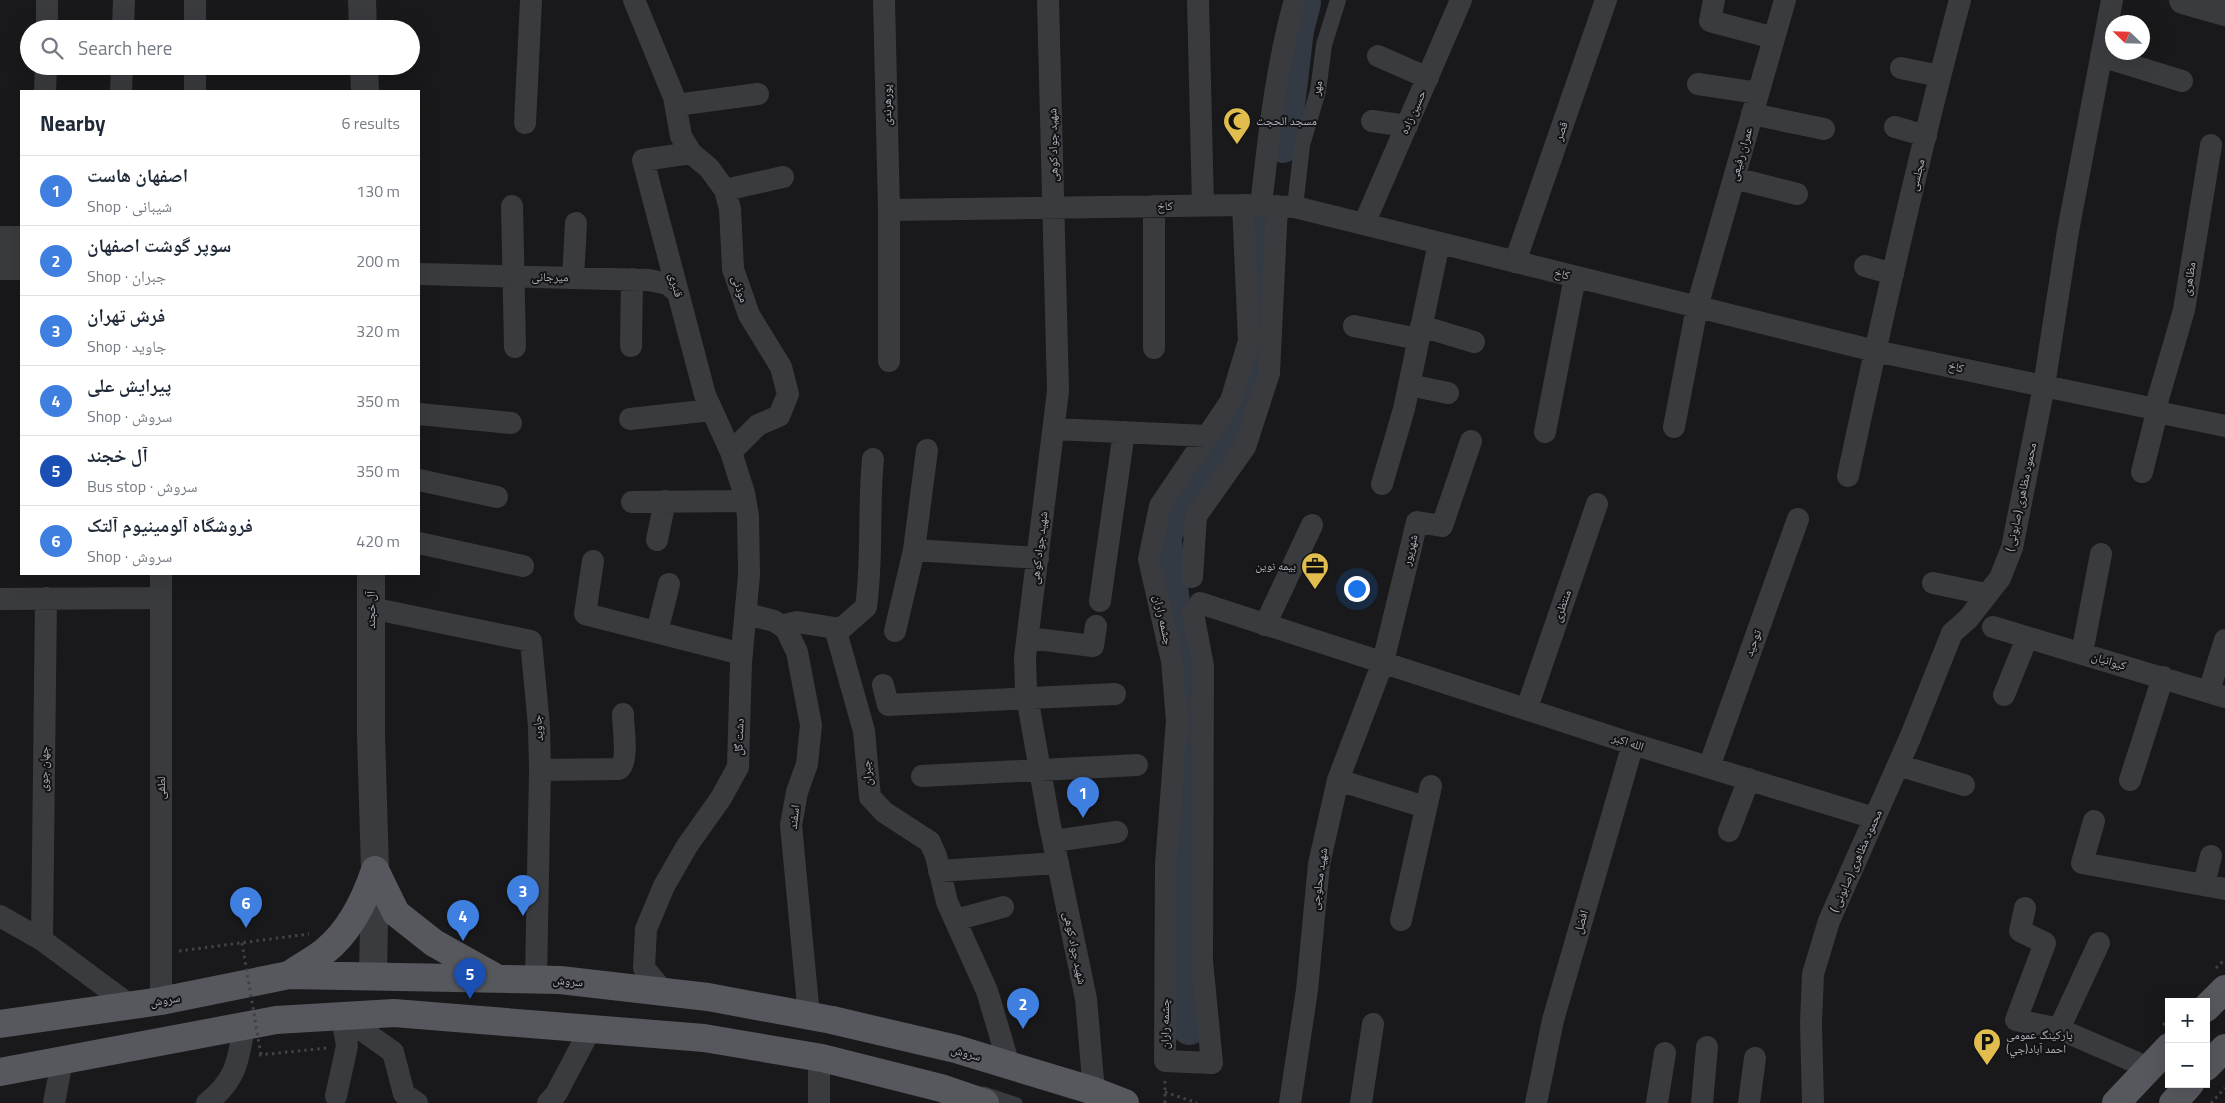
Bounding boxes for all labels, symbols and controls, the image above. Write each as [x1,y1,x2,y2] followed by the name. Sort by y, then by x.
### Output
[2105,15,2150,60] north arrow
[20,20,420,75] search box
[78,33,172,62] text: Search here
[38,34,66,62] icon: search
[1306,79,1327,98] street label: مهر
[877,84,896,126] street label: پورهرندی
[1394,86,1431,137] street label: حسین زاده
[1222,106,1252,145] mosque icon: مسجد الحجت
[40,107,105,139] text: Nearby
[1042,108,1063,182] street label: شهید جواد کوهی
[341,111,400,135] text: 6 results
[1256,111,1317,130] place label: مسجد الحجت
[1548,119,1573,144] street label: قصر
[1724,125,1757,183] street label: عمران رفیعی
[1903,157,1930,193] street label: مجلسی
[87,160,188,189] text: اصفهان هاست
[52,179,60,203] text: 1
[356,179,400,203] text: 130 m
[87,194,172,218] text: Shop · شیبانی
[1157,196,1173,215] street label: کاخ
[87,230,231,259] text: سوپر گوشت اصفهان
[52,249,60,273] text: 2
[356,249,400,273] text: 200 m
[2176,260,2201,297] street label: مظاهری
[1552,262,1572,285] street label: کاخ
[87,264,166,288] text: Shop · جبران
[531,267,569,286] street label: میرجانی
[664,271,689,299] street label: قنبری
[727,273,754,305] street label: موذنی
[87,300,165,329] text: فرش تهران
[52,319,60,343] text: 3
[356,319,400,343] text: 320 m
[87,334,166,358] text: Shop · جاوید
[1946,356,1966,377] street label: کاخ
[87,370,171,399] text: پیرایش علی
[52,389,60,413] text: 4
[356,389,400,413] text: 350 m
[87,404,172,428] text: Shop · سروش
[87,440,148,469] text: آل خجند
[2000,441,2041,553] street label: محمود مظاهری (صابونی )
[52,459,60,483] text: 5
[356,459,400,483] text: 350 m
[87,474,197,498] text: Bus stop · سروش
[87,510,253,539] text: فروشگاه آلومینیوم آلتک
[1025,510,1052,586] street label: شهید جواد کوهی
[52,529,60,553] text: 6
[356,529,400,553] text: 420 m
[1396,532,1423,569] street label: شهریور
[87,544,172,568] text: Shop · سروش
[1300,551,1330,590] office icon: بیمه نوین
[1255,556,1296,575] place label: بیمه نوین
[1344,576,1370,602] your location
[1547,587,1576,625] street label: منتظری
[361,590,380,629] street label: آل خجند
[1149,593,1179,647] street label: چشمه راران
[1739,626,1766,659] street label: توحید
[2089,646,2129,675] street label: کیوانیان
[527,714,548,742] street label: جاوید
[728,718,749,756] street label: دشت گل
[1609,727,1647,756] street label: الله اکبر
[34,746,53,792] street label: جهان جوی
[856,759,877,787] street label: جبران
[151,777,170,799] street label: لطفی
[1067,777,1099,818] pin: 1
[783,804,804,830] street label: اسفند
[1824,806,1887,915] street label: محمود مظاهری (صابونی )
[1305,846,1332,911] street label: شهید محلوجی
[507,875,539,916] pin: 3
[230,887,262,928] pin: 6
[447,900,479,941] pin: 4
[1568,907,1593,936] street label: افضل
[1059,910,1092,986] street label: شهید جواد کوهی
[454,958,486,999] pin: 5
[552,970,584,991] street label: سروش
[148,987,182,1012] street label: سروش
[1007,988,1039,1029] pin: 2
[1155,998,1174,1049] street label: چشمه راران
[2165,998,2210,1088] map controls
[2165,998,2210,1043] button: +
[2006,1025,2073,1059] place label: پارکینگ عمومی احمد آباد(جي)
[1972,1027,2002,1066] parking icon: پارکینگ عمومی احمد آباد(جي)
[949,1039,984,1066] street label: سروش
[2165,1043,2210,1088] button: −

